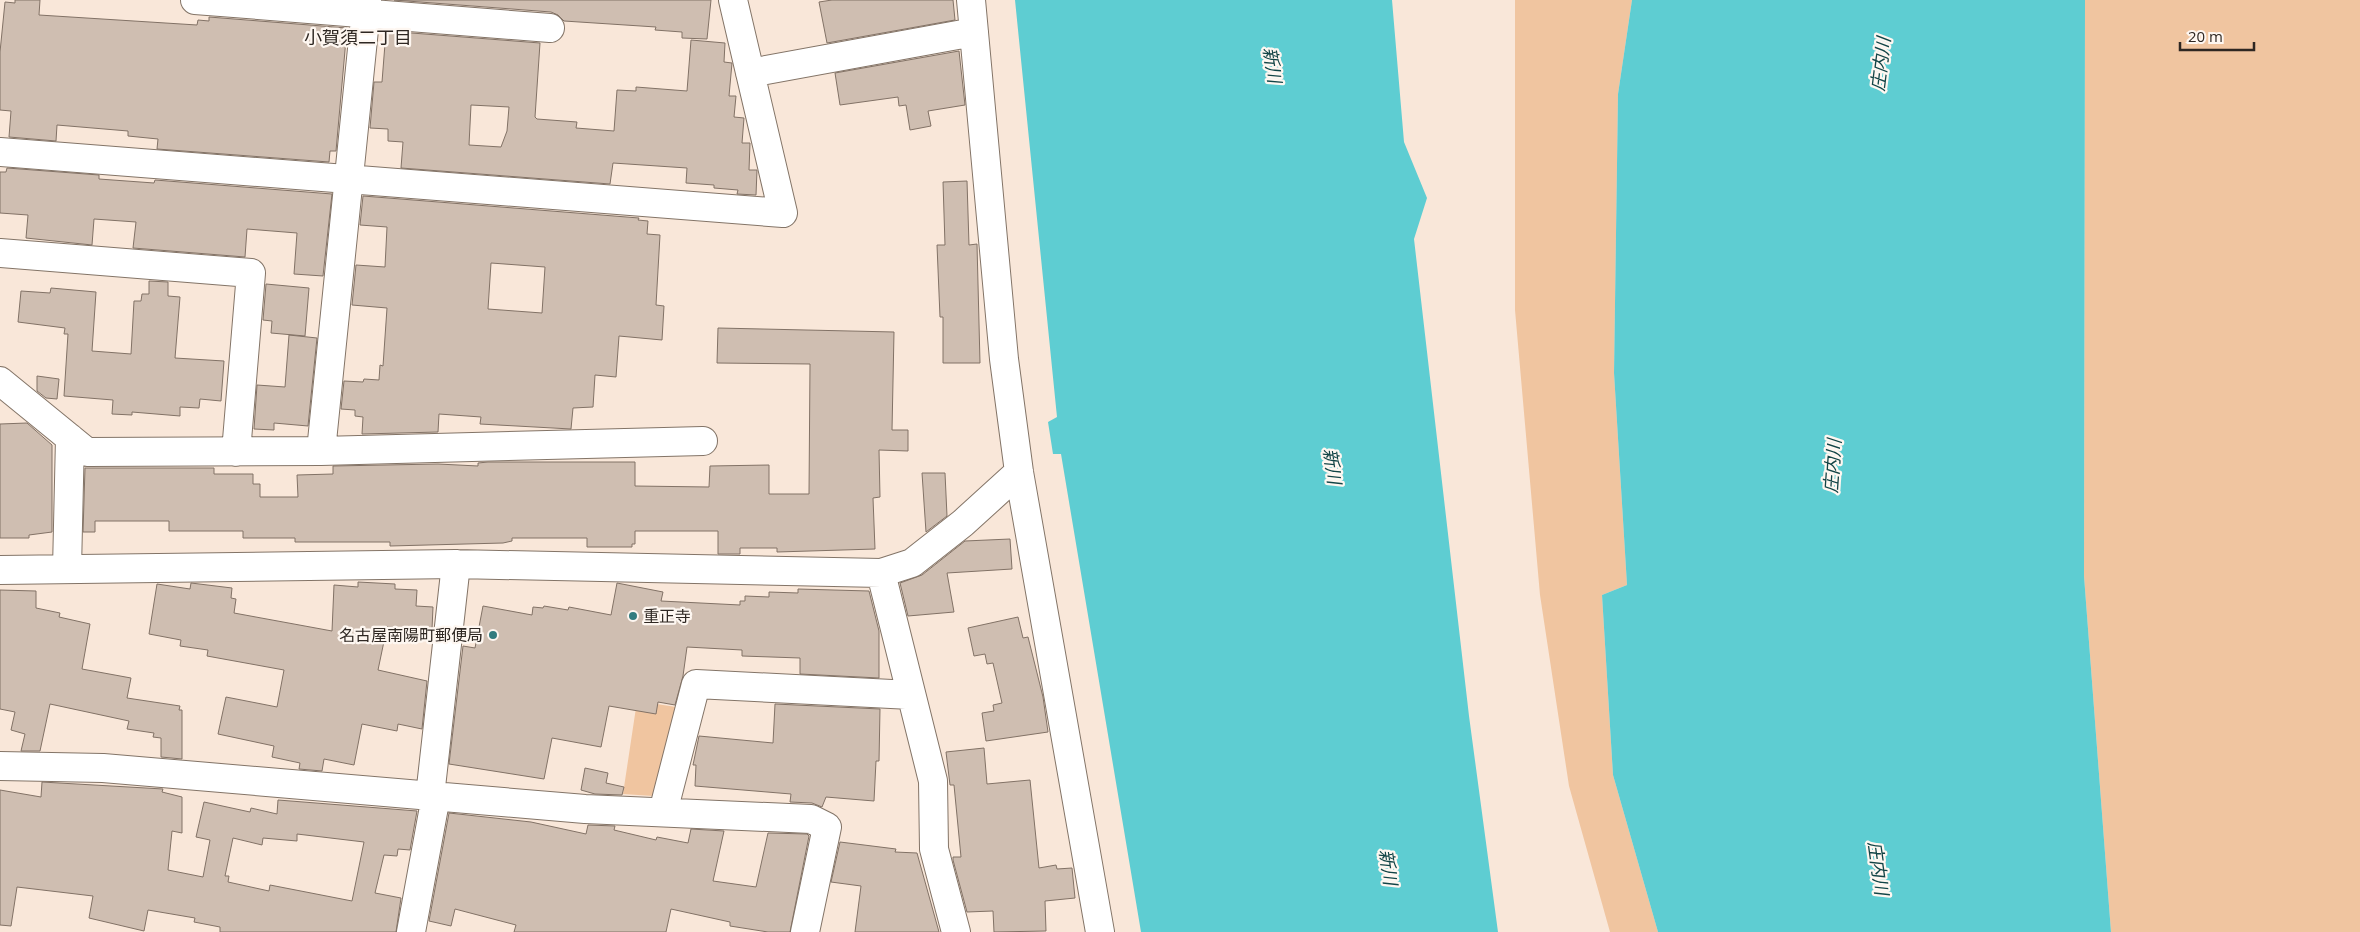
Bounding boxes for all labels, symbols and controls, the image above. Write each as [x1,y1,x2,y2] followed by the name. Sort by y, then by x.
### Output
[2180,20,2254,52] scale bar
[304,25,412,49] district label: 小賀須二丁目
[2188,26,2223,46] text: 20 m
[1865,34,1895,92] water label: 庄内川
[1258,45,1288,87] water label: 新川
[1818,436,1846,494] water label: 庄内川
[1319,447,1348,487] water label: 新川
[643,605,691,627] place label: 重正寺
[627,610,639,622] marker: 重正寺
[339,624,483,646] place label: 名古屋南陽町郵便局
[487,629,499,641] marker: 名古屋南陽町郵便局
[1863,840,1895,898] water label: 庄内川
[1375,848,1404,888] water label: 新川

